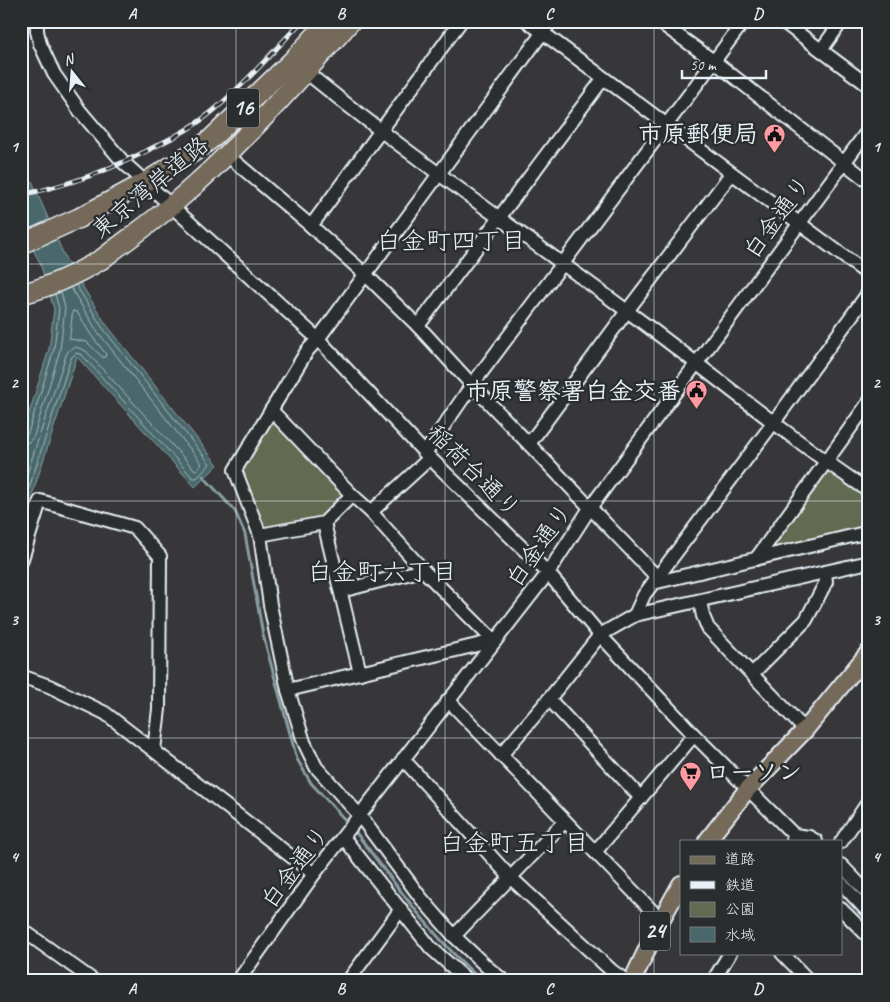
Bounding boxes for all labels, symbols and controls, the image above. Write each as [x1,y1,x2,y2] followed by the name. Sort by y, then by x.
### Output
[128,4,138,24] text: A
[337,4,347,24] text: B
[545,4,555,24] text: C
[753,4,764,24] text: D
[48,48,98,98] north arrow
[682,48,766,80] scale bar
[62,50,77,69] text: N
[690,56,717,75] text: 50 m
[227,89,259,128] road number: 16
[638,119,758,149] place label: 市原郵便局
[762,122,786,153] public building icon: 市原郵便局
[85,129,215,245] street label: 東京湾岸道路
[10,137,19,157] text: 1
[872,137,881,157] text: 1
[737,169,817,265] street label: 白金通り
[376,225,526,257] district label: 白金町四丁目
[10,373,19,393] text: 2
[872,373,881,393] text: 2
[465,376,681,406] place label: 市原警察署白金交番
[685,379,709,410] public building icon: 市原警察署白金交番
[421,418,527,524] street label: 稲荷台通り
[499,497,579,593] street label: 白金通り
[307,556,457,588] district label: 白金町六丁目
[10,610,19,630] text: 3
[872,610,881,630] text: 3
[706,757,802,787] place label: ローソン
[678,760,702,791] supermarket icon: ローソン
[254,820,336,914] street label: 白金通り
[439,827,589,859] district label: 白金町五丁目
[680,840,842,954] legend
[10,847,19,867] text: 4
[872,847,881,867] text: 4
[725,850,755,869] text: 道路
[725,876,755,895] text: 鉄道
[725,900,755,919] text: 公園
[640,911,670,950] road number: 24
[725,926,755,945] text: 水域
[128,979,138,999] text: A
[337,979,347,999] text: B
[545,979,555,999] text: C
[753,979,764,999] text: D

